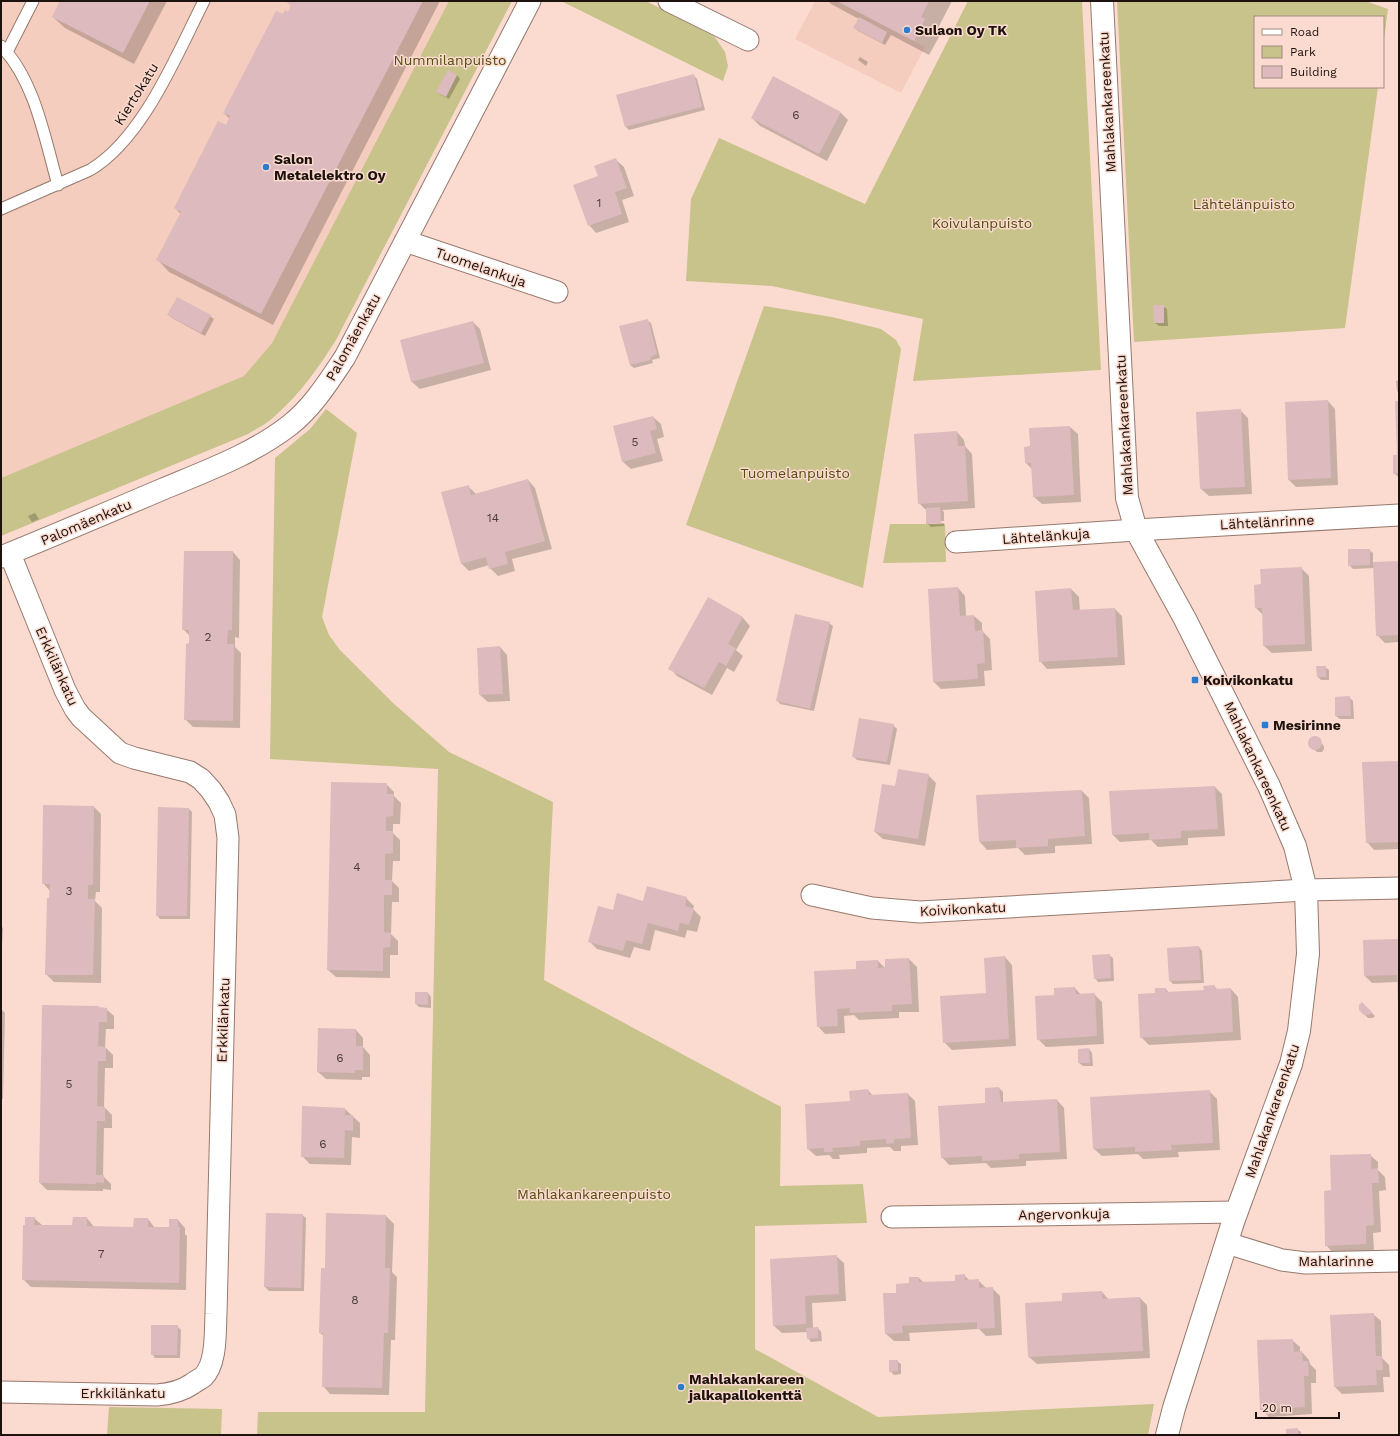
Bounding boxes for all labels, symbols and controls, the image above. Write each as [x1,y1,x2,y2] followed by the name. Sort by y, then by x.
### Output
[1254,16,1384,88] legend
[915,22,1007,38] place label: Sulaon Oy TK
[902,25,912,35] marker: Sulaon Oy TK
[1290,25,1319,39] text: Road
[1095,31,1119,173] street label: Mahlakankareenkatu
[1290,45,1316,59] text: Park
[394,52,506,68] park label: Nummilanpuisto
[111,60,161,128] street label: Kiertokatu
[1290,65,1337,79] text: Building
[792,108,800,122] house number: 6
[274,151,386,183] place label: Salon Metalelektro Oy
[261,162,271,172] marker: Salon Metalelektro Oy
[597,196,601,210] house number: 1
[1193,196,1295,212] park label: Lähtelänpuisto
[932,215,1032,231] park label: Koivulanpuisto
[433,244,529,290] street label: Tuomelankuja
[322,291,384,383] street label: Palomäenkatu
[1112,354,1136,496] street label: Mahlakankareenkatu
[632,435,639,449] house number: 5
[740,465,850,481] park label: Tuomelanpuisto
[38,496,134,548] street label: Palomäenkatu
[487,511,499,525] house number: 14
[1219,512,1315,532] street label: Lähtelänrinne
[1002,525,1090,547] street label: Lähtelänkuja
[32,624,82,708] street label: Erkkilänkatu
[205,630,212,644] house number: 2
[1203,672,1293,688] place label: Koivikonkatu
[1190,675,1200,685] marker: Koivikonkatu
[1221,699,1295,833] street label: Mahlakankareenkatu
[1273,717,1341,733] place label: Mesirinne
[1260,720,1270,730] marker: Mesirinne
[353,860,361,874] house number: 4
[66,884,73,898] house number: 3
[919,899,1007,919] street label: Koivikonkatu
[214,977,232,1063] street label: Erkkilänkatu
[1241,1042,1303,1180] street label: Mahlakankareenkatu
[336,1051,344,1065] house number: 6
[66,1077,73,1091] house number: 5
[319,1137,327,1151] house number: 6
[517,1186,671,1202] park label: Mahlakankareenpuisto
[1018,1205,1110,1223] street label: Angervonkuja
[98,1247,105,1261] house number: 7
[1298,1253,1374,1269] street label: Mahlarinne
[351,1293,359,1307] house number: 8
[687,1371,804,1403] place label: Mahlakankareen jalkapallokenttä
[676,1382,686,1392] marker: Mahlakankareen jalkapallokenttä
[80,1385,166,1401] street label: Erkkilänkatu
[1256,1394,1339,1420] scale bar
[1262,1401,1292,1415] text: 20 m

